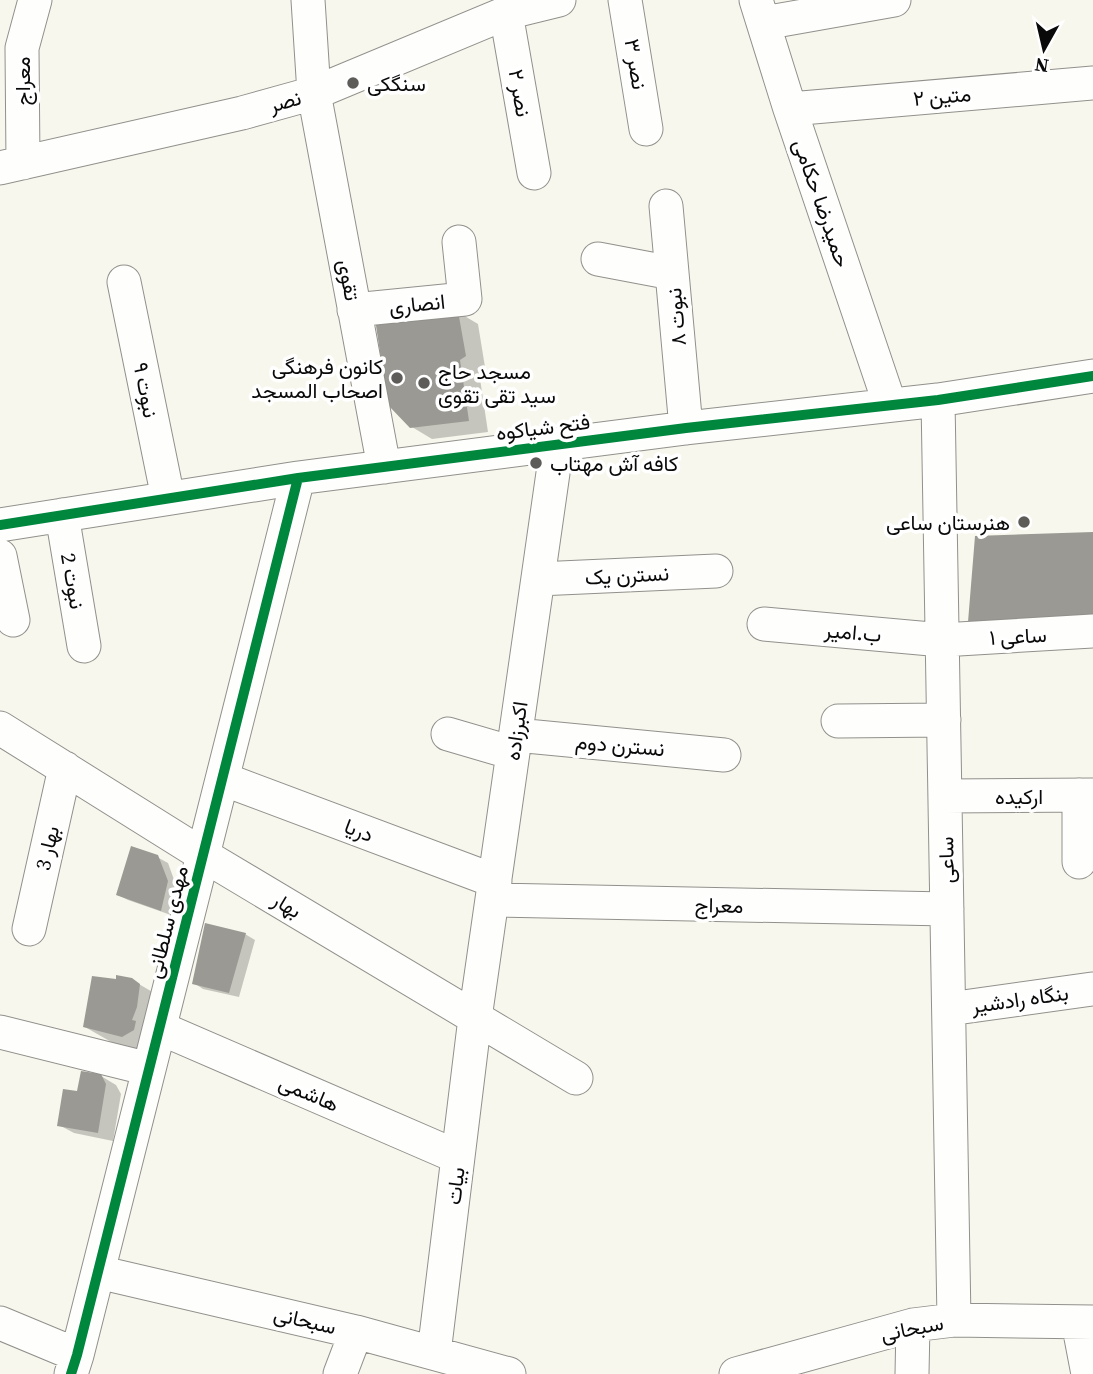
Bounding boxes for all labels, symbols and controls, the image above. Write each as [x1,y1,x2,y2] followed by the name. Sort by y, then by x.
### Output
[1009,14,1079,84] north arrow
[618,37,654,91] street label: نصر ۳
[1033,52,1050,80] text: N
[8,57,37,105] street label: معراج
[502,67,538,119] street label: نصر ۲
[367,69,426,98] place label: سنگکی
[345,75,361,91] marker: سنگکی
[912,79,972,113] street label: متین ۲
[265,83,304,120] street label: نصر
[786,135,858,271] street label: حمیدرضا حکامی
[331,257,367,303] street label: تقوی
[387,287,447,321] street label: انصاری
[659,287,693,347] street label: نبوت ۸
[251,352,383,405] place label: کانون فرهنگی اصحاب المسجد
[438,357,556,410] place label: مسجد حاج سید تقی تقوی
[126,360,166,420] street label: نبوت ۹
[389,370,405,386] marker: کانون فرهنگی اصحاب المسجد
[416,375,432,391] marker: مسجد حاج سید تقی تقوی
[494,407,592,447] street label: فتح شیاکوه
[550,449,678,478] place label: کافه آش مهتاب
[528,455,544,471] marker: کافه آش مهتاب
[886,508,1010,537] place label: هنرستان ساعی
[1016,514,1032,530] marker: هنرستان ساعی
[54,551,92,611] street label: نبوت 2
[584,558,670,592] street label: نسترن یک
[822,615,883,649] street label: ب.امیر
[988,620,1048,652] street label: ساعی ۱
[497,699,535,763] street label: اکبرزاده
[574,727,666,763] street label: نسترن دوم
[995,782,1043,811] street label: ارکیده
[340,811,378,849] street label: دریا
[28,823,66,873] street label: بهار 3
[931,836,961,884] street label: ساعی
[139,863,195,981] street label: مهدی سلطانی
[266,884,307,925] street label: بهار
[694,890,744,920] street label: معراج
[969,978,1070,1020] street label: بنگاه رادشیر
[275,1067,343,1119] street label: هاشمی
[438,1166,472,1206] street label: بیات
[271,1299,339,1341] street label: سبحانی
[878,1308,946,1348] street label: سبحانی

